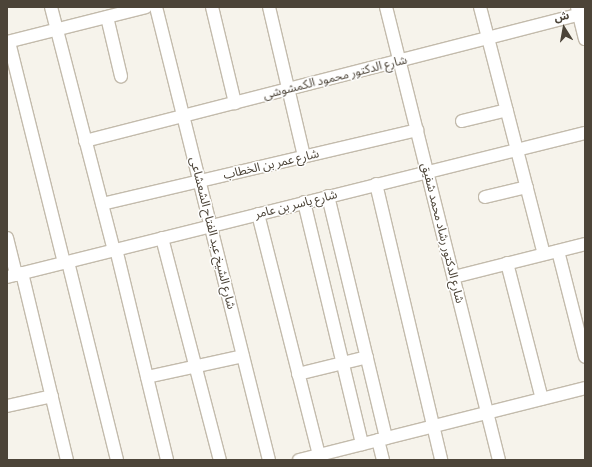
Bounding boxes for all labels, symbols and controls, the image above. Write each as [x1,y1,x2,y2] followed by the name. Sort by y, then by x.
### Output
[544,8,584,48] north arrow
[553,8,570,24] text: ش
[262,52,408,102] street label: شارع الدكتور محمود الكمشوشى
[222,146,320,182] street label: شارع عمر بن الخطاب
[187,155,239,311] street label: شارع الشيخ عبد الفتاح الشعشاعى
[419,161,467,305] street label: شارع الدكتور رشاد محمد شفيق
[253,187,339,221] street label: شارع ياسر بن عامر

